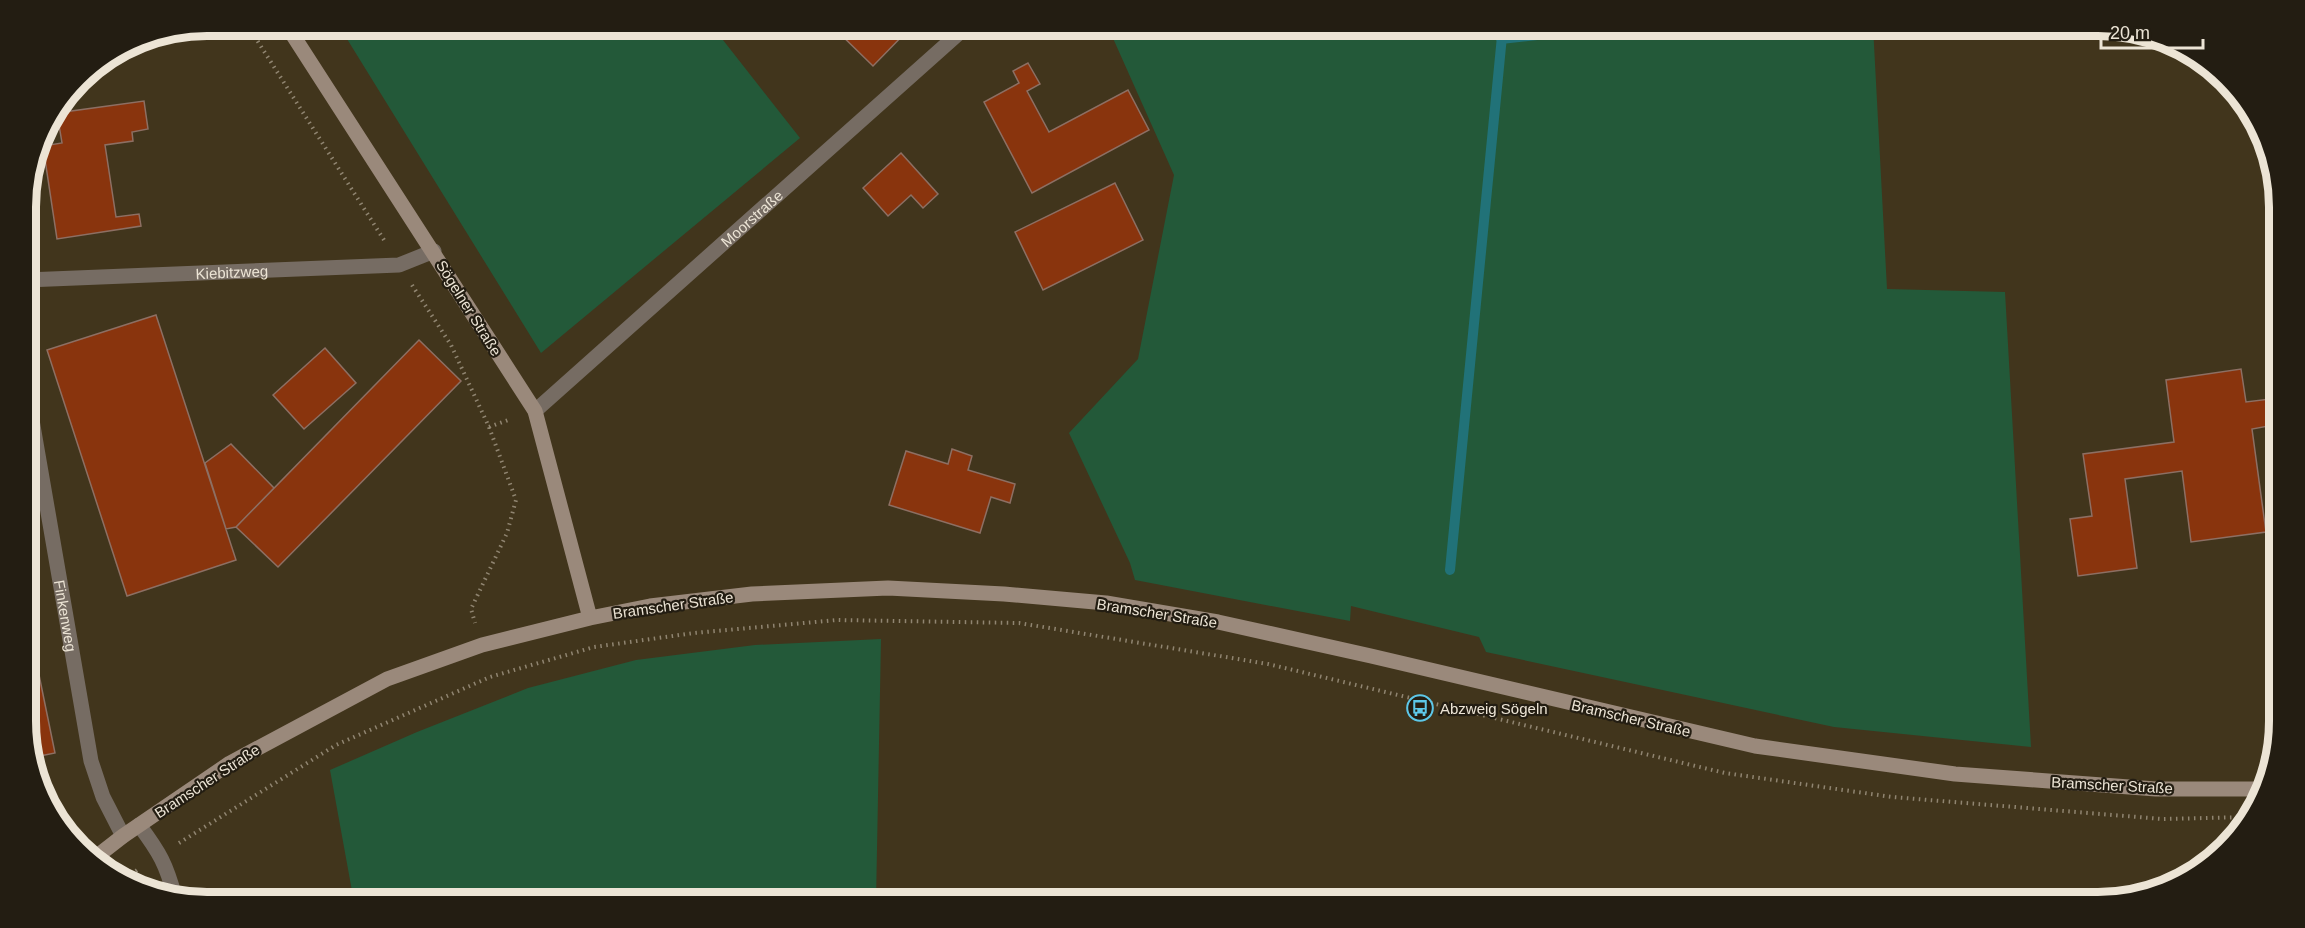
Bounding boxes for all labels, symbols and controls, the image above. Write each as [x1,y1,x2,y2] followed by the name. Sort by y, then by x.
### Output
[2101,12,2203,50] scale bar
[2110,23,2150,43] text: 20 m
[717,186,786,250] street label: Moorstraße
[433,257,505,359] street label: Sögelner Straße
[195,262,268,282] street label: Kiebitzweg
[51,578,80,653] street label: Finkenweg
[612,588,734,622] street label: Bramscher Straße
[1096,595,1218,631] street label: Bramscher Straße
[1405,693,1435,723] bus stop icon: Abzweig Sögeln
[1570,696,1692,740] street label: Bramscher Straße
[1440,700,1548,717] place label: Abzweig Sögeln
[151,741,263,821] street label: Bramscher Straße
[2051,773,2173,797] street label: Bramscher Straße

